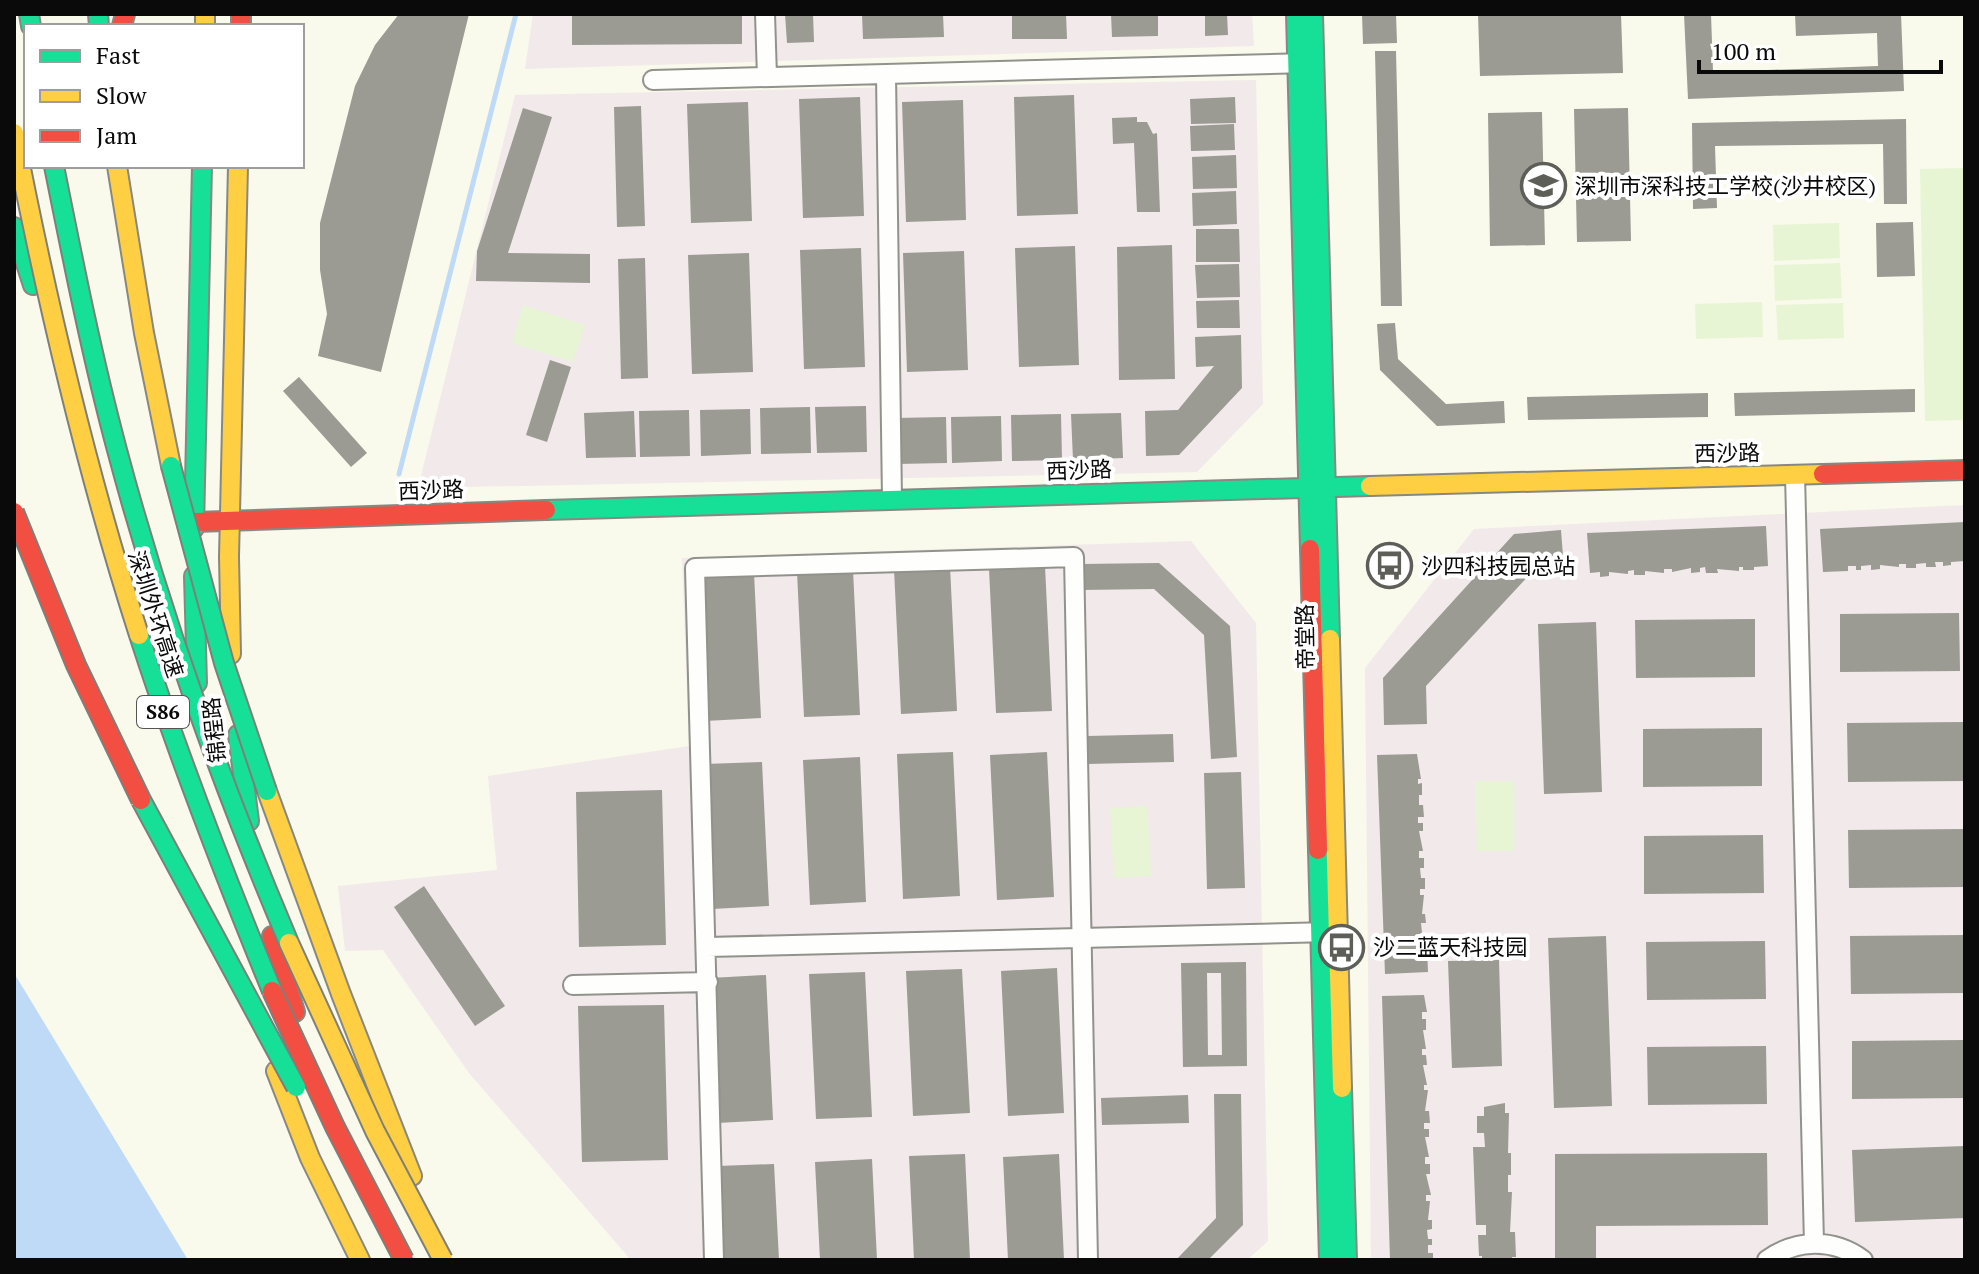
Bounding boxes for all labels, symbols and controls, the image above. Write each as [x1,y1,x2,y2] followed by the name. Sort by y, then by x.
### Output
[24,24,304,168] legend
[1699,24,1941,74] scale bar
[1711,35,1776,67] text: 100 m
[96,39,141,71] text: Fast
[96,79,147,111] text: Slow
[96,119,137,151] text: Jam
[1520,162,1568,210] school or university icon: 深圳市深科技工学校(沙井校区)
[1575,171,1876,200] place label: 深圳市深科技工学校(沙井校区)
[1694,437,1760,468] street label: 西沙路
[1045,454,1112,485] street label: 西沙路
[397,474,464,505] street label: 西沙路
[1366,542,1414,590] bus stop icon: 沙四科技园总站
[122,547,191,681] street label: 深圳外环高速
[1421,551,1575,580] place label: 沙四科技园总站
[1289,604,1320,670] street label: 帝堂路
[137,696,189,728] road number: S86
[196,696,231,764] street label: 锦程路
[1318,923,1366,971] bus stop icon: 沙二蓝天科技园
[1373,932,1527,961] place label: 沙二蓝天科技园

